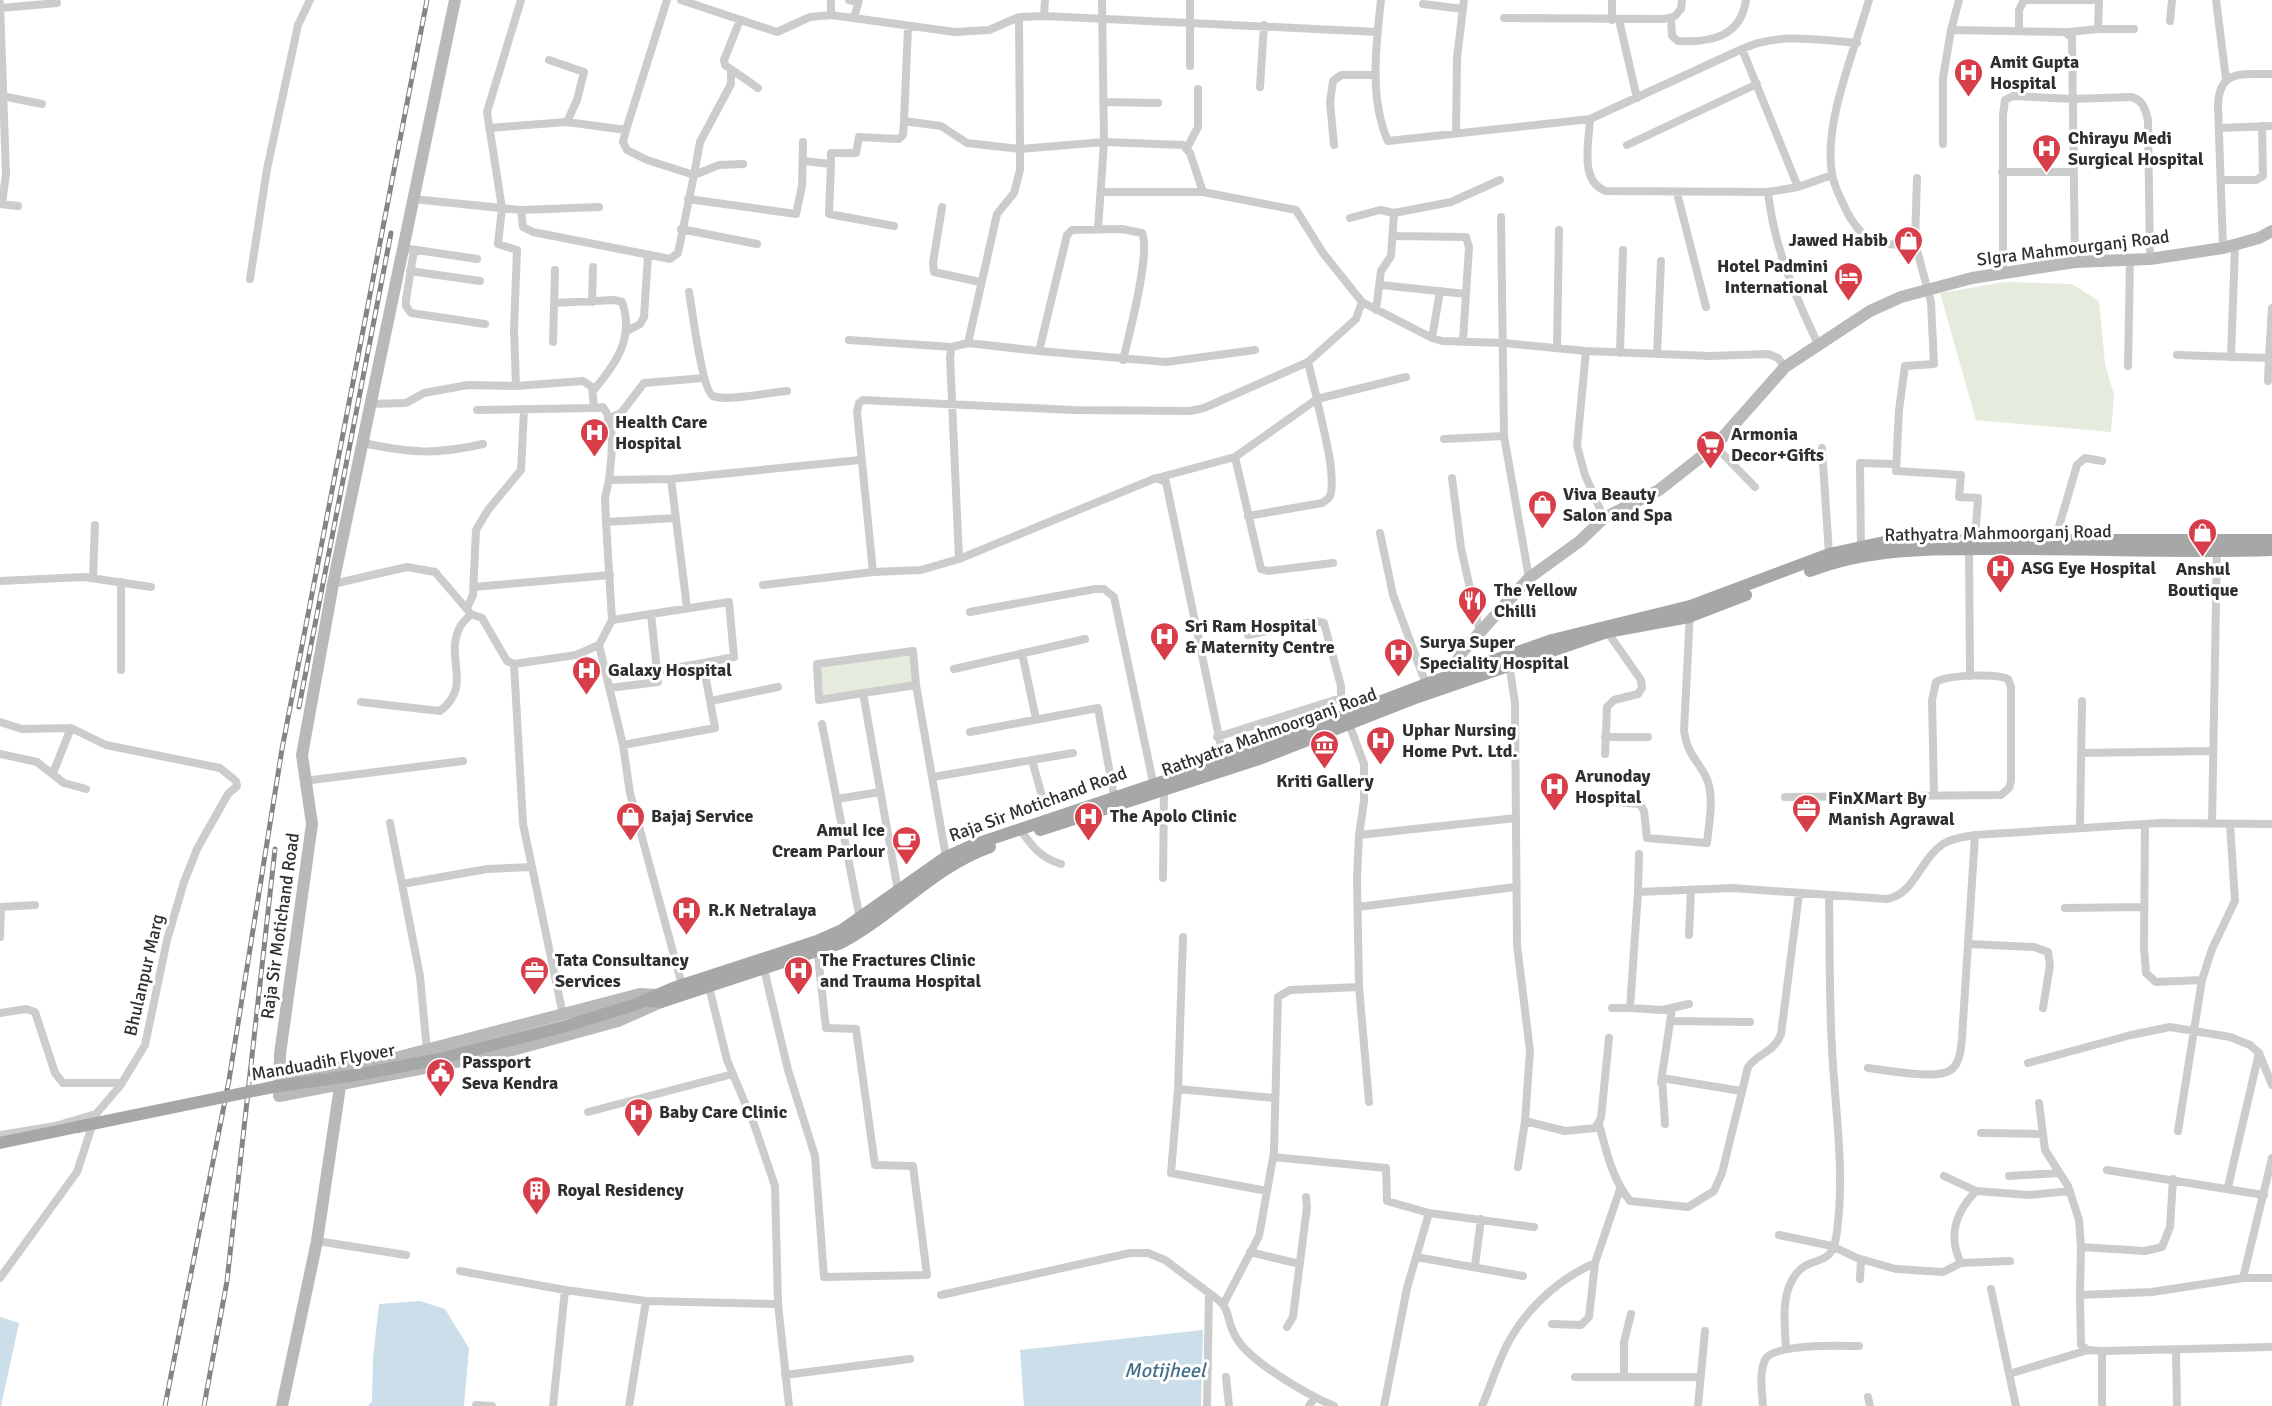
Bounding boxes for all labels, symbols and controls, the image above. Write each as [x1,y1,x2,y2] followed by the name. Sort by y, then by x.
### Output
[1990,51,2079,94] place label: Amit Gupta Hospital
[1953,56,1985,98] hospital icon: Amit Gupta Hospital
[2068,127,2204,170] place label: Chirayu Medi Surgical Hospital
[2031,132,2063,174] hospital icon: Chirayu Medi Surgical Hospital
[1893,224,1925,266] shop icon: Jawed Habib
[1975,225,2171,271] street label: SIgra Mahmourganj Road
[1789,229,1888,251] place label: Jawed Habib
[1717,255,1828,298] place label: Hotel Padmini International
[1833,260,1865,302] hotel icon: Hotel Padmini International
[615,411,707,454] place label: Health Care Hospital
[578,416,610,458] hospital icon: Health Care Hospital
[1731,423,1824,466] place label: Armonia Decor+Gifts
[1694,428,1726,470] supermarket icon: Armonia Decor+Gifts
[1563,483,1673,526] place label: Viva Beauty Salon and Spa
[1526,488,1558,530] shop icon: Viva Beauty Salon and Spa
[2187,516,2219,558] shop icon: Anshul Boutique
[1884,520,2112,546] street label: Rathyatra Mahmoorganj Road
[1984,552,2016,594] hospital icon: ASG Eye Hospital
[2021,557,2156,579] place label: ASG Eye Hospital
[2168,558,2239,601] place label: Anshul Boutique
[1494,579,1578,622] place label: The Yellow Chilli
[1457,584,1489,626] restaurant icon: The Yellow Chilli
[1185,615,1335,658] place label: Sri Ram Hospital & Maternity Centre
[1148,620,1180,662] hospital icon: Sri Ram Hospital & Maternity Centre
[1420,631,1569,674] place label: Surya Super Speciality Hospital
[1383,636,1415,678] hospital icon: Surya Super Speciality Hospital
[571,654,603,696] hospital icon: Galaxy Hospital
[608,659,732,681] place label: Galaxy Hospital
[1158,683,1380,781] street label: Rathyatra Mahmoorganj Road
[1402,719,1518,762] place label: Uphar Nursing Home Pvt. Ltd.
[1365,724,1397,766] hospital icon: Uphar Nursing Home Pvt. Ltd.
[1309,728,1341,770] museum icon: Kriti Gallery
[946,762,1130,846] street label: Raja Sir Motichand Road
[1575,765,1650,808] place label: Arunoday Hospital
[1276,770,1374,792] place label: Kriti Gallery
[1538,770,1570,812] hospital icon: Arunoday Hospital
[1828,787,1955,830] place label: FinXMart By Manish Agrawal
[1791,792,1823,834] office icon: FinXMart By Manish Agrawal
[614,800,646,842] shop icon: Bajaj Service
[1073,800,1105,842] hospital icon: The Apolo Clinic
[651,805,753,827] place label: Bajaj Service
[1110,805,1237,827] place label: The Apolo Clinic
[772,819,886,862] place label: Amul Ice Cream Parlour
[890,824,922,866] cafe icon: Amul Ice Cream Parlour
[256,832,304,1020] street label: Raja Sir Motichand Road
[671,894,703,936] hospital icon: R.K Netralaya
[708,899,816,921] place label: R.K Netralaya
[119,912,169,1038] street label: Bhulanpur Marg
[555,949,689,992] place label: Tata Consultancy Services
[820,949,982,992] place label: The Fractures Clinic and Trauma Hospital
[518,954,550,996] office icon: Tata Consultancy Services
[783,954,815,996] hospital icon: The Fractures Clinic and Trauma Hospital
[249,1038,397,1085] street label: Manduadih Flyover
[462,1051,558,1094] place label: Passport Seva Kendra
[425,1056,457,1098] public building icon: Passport Seva Kendra
[622,1096,654,1138] hospital icon: Baby Care Clinic
[659,1101,788,1123] place label: Baby Care Clinic
[520,1174,552,1216] building icon: Royal Residency
[557,1179,684,1201] place label: Royal Residency
[1124,1358,1208,1383] water label: Motijheel

